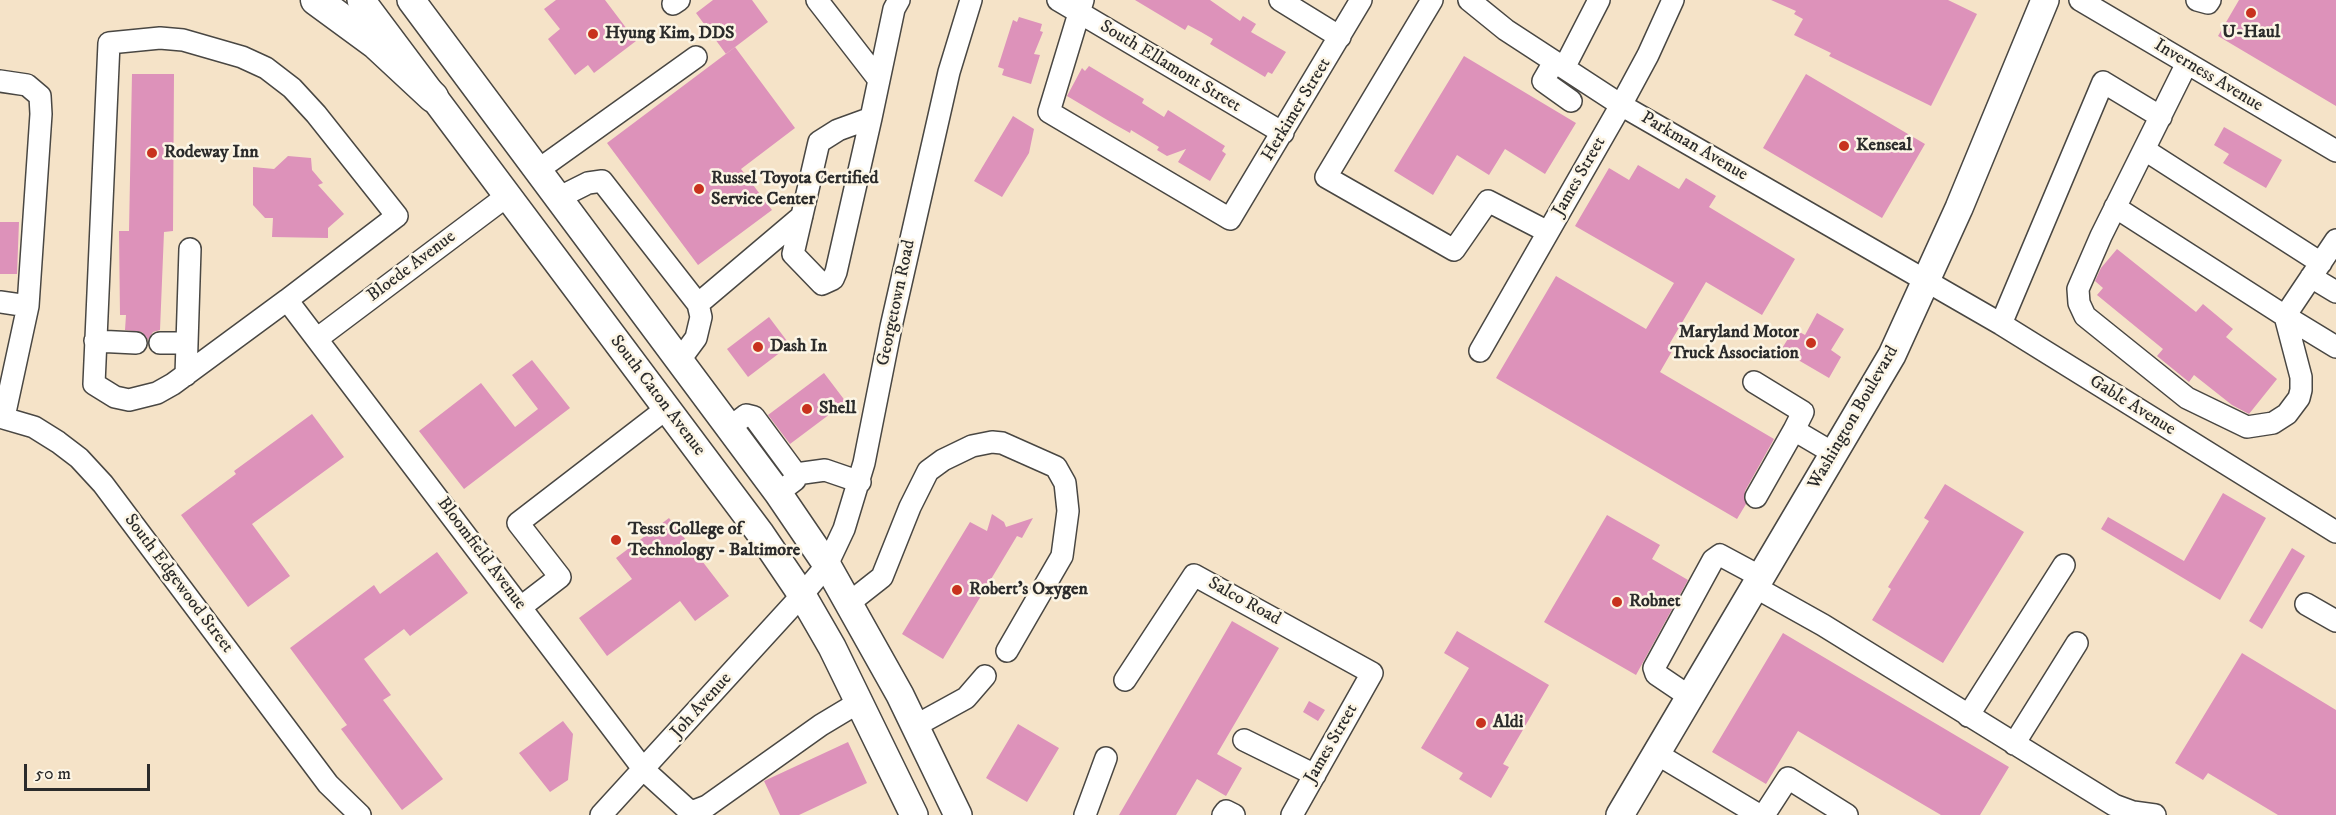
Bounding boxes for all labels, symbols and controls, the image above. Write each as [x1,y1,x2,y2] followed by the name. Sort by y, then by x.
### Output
[2244,6,2258,20] marker: U-Haul
[1095,16,1245,118] street label: South Ellamont Street
[2222,22,2280,44] place label: U-Haul
[605,23,735,45] place label: Hyung Kim, DDS
[586,27,600,41] marker: Hyung Kim, DDS
[2150,35,2266,117] street label: Inverness Avenue
[1258,55,1336,165] street label: Herkimer Street
[1637,108,1751,186] street label: Parkman Avenue
[1549,134,1611,220] street label: James Street
[1856,135,1912,157] place label: Kenseal
[1837,139,1851,153] marker: Kenseal
[164,142,259,164] place label: Rodeway Inn
[145,146,159,160] marker: Rodeway Inn
[711,168,878,210] place label: Russel Toyota Certified Service Center
[692,182,706,196] marker: Russel Toyota Certified Service Center
[364,227,460,307] street label: Bloede Avenue
[873,238,921,368] street label: Georgetown Road
[1670,322,1799,364] place label: Maryland Motor Truck Association
[605,332,709,460] street label: South Caton Avenue
[770,336,827,358] place label: Dash In
[1804,336,1818,350] marker: Maryland Motor Truck Association
[751,340,765,354] marker: Dash In
[1804,342,1904,494] street label: Washington Boulevard
[2085,371,2179,441] street label: Gable Avenue
[819,398,856,420] place label: Shell
[800,402,814,416] marker: Shell
[432,493,530,615] street label: Bloomfield Avenue
[119,510,237,658] street label: South Edgewood Street
[628,519,800,562] place label: Tesst College of Technology - Baltimore
[609,533,623,547] marker: Tesst College of Technology - Baltimore
[1204,573,1284,631] street label: Salco Road
[969,579,1088,601] place label: Robert's Oxygen
[950,583,964,597] marker: Robert's Oxygen
[1629,591,1681,613] place label: Robnet
[1610,595,1624,609] marker: Robnet
[667,669,737,743] street label: Joh Avenue
[1301,701,1363,787] street label: James Street
[1493,712,1523,734] place label: Aldi
[1474,716,1488,730] marker: Aldi
[27,752,153,790] scale bar
[35,763,71,785] text: 50 m

